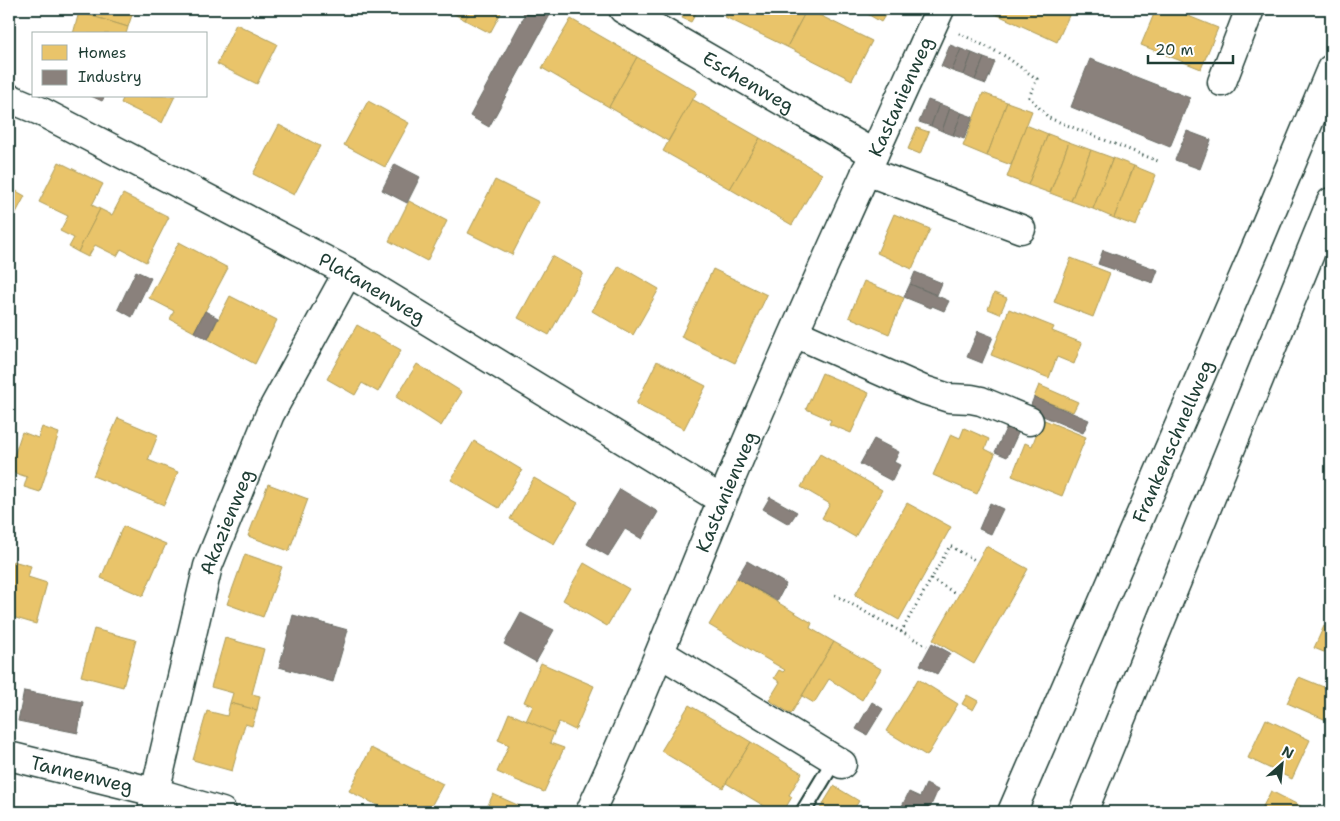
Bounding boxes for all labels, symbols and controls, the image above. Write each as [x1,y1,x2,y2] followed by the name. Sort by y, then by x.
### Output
[32,32,208,98] legend
[862,32,938,160] street label: Kastanienweg
[1148,32,1232,64] scale bar
[1155,40,1194,60] text: 20 m
[78,43,126,63] text: Homes
[698,45,799,118] street label: Eschenweg
[78,67,142,87] text: Industry
[315,246,430,329] street label: Platanenweg
[1126,356,1219,526] street label: Frankenschnellweg
[689,427,762,556] street label: Kastanienweg
[194,465,259,577] street label: Akazienweg
[1258,738,1308,788] north arrow
[1279,742,1297,763] text: N
[28,749,136,799] street label: Tannenweg

